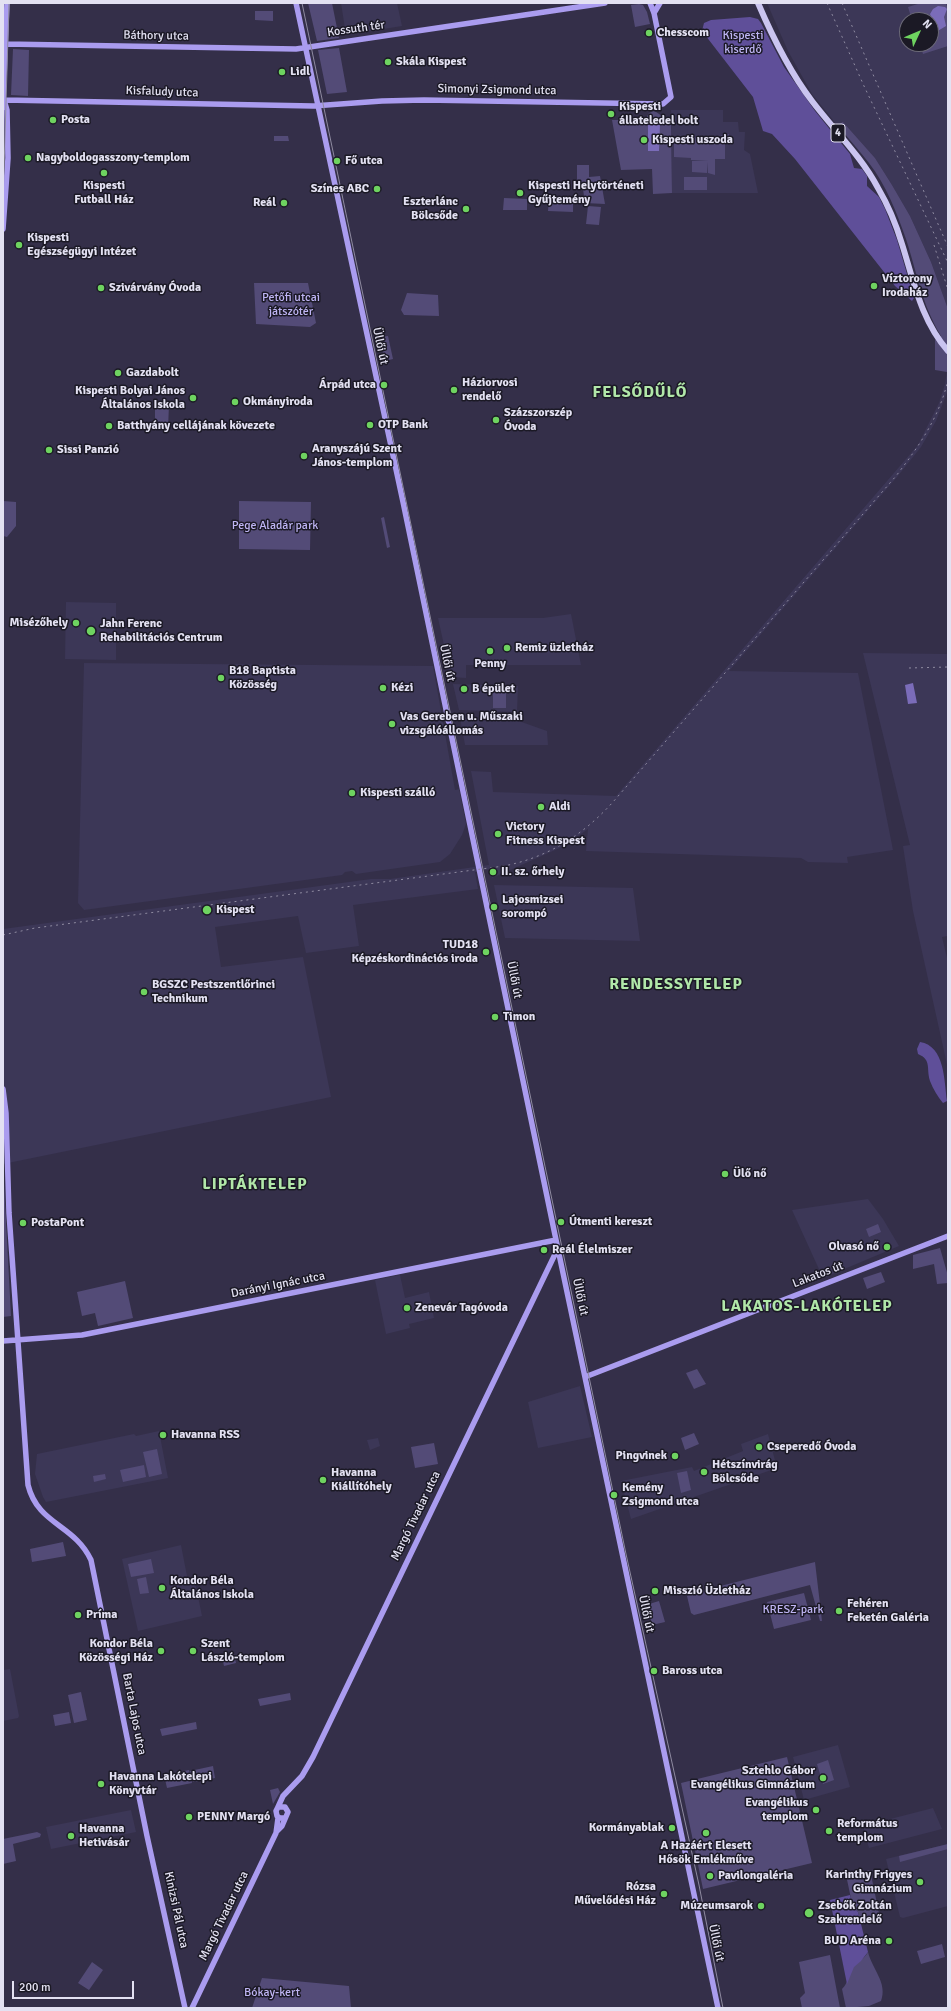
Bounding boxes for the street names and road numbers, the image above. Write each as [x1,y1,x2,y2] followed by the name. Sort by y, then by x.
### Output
[326,18,386,40] street label: Kossuth tér
[123,28,189,44] street label: Báthory utca
[437,82,557,98] street label: Simonyi Zsigmond utca
[125,84,199,100] street label: Kisfaludy utca
[831,124,845,142] road number: 4
[369,326,391,366] street label: Üllői út
[436,643,458,683] street label: Üllői út
[503,960,525,1000] street label: Üllői út
[791,1259,845,1291] street label: Lakatos út
[230,1269,326,1301] street label: Darányi Ignác utca
[569,1277,591,1317] street label: Üllői út
[388,1469,444,1563] street label: Margó Tivadar utca
[635,1594,657,1634] street label: Üllői út
[119,1672,149,1756] street label: Barta Lajos utca
[196,1869,252,1963] street label: Margó Tivadar utca
[161,1870,191,1950] street label: Kinizsi Pál utca
[705,1923,727,1963] street label: Üllői út

